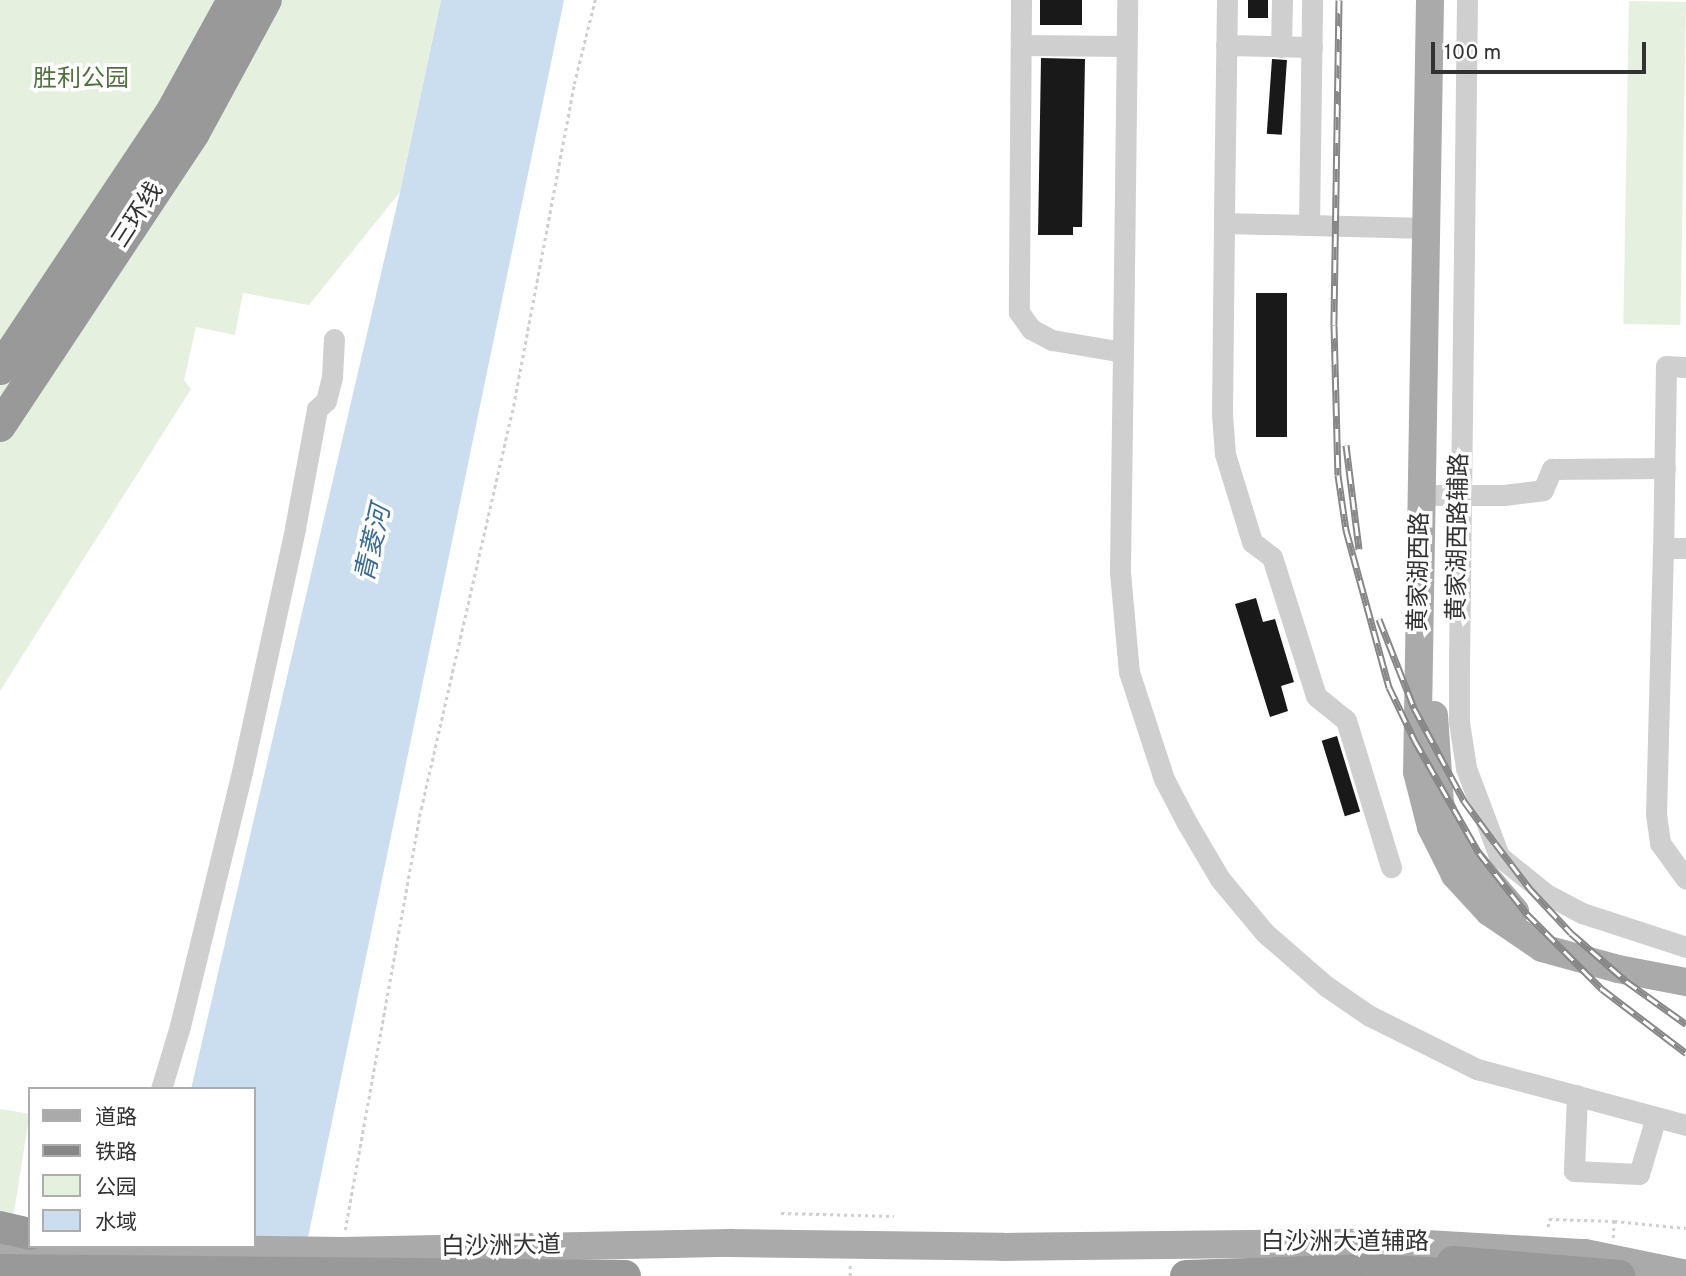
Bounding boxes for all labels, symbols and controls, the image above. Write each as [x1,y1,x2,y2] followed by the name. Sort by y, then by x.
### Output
[1434,28,1649,72] scale bar
[1444,40,1501,67] text: 100 m
[33,67,129,95] park label: 胜利公园
[107,178,171,254] street label: 三环线
[1444,453,1476,621] street label: 黄家湖西路辅路
[351,502,399,586] water label: 青菱河
[1406,512,1436,632] street label: 黄家湖西路
[28,1087,256,1248] legend
[95,1105,137,1132] text: 道路
[95,1140,137,1167] text: 铁路
[95,1175,137,1202] text: 公园
[95,1210,137,1237] text: 水域
[1261,1230,1429,1258] street label: 白沙洲大道辅路
[441,1233,561,1263] street label: 白沙洲大道

